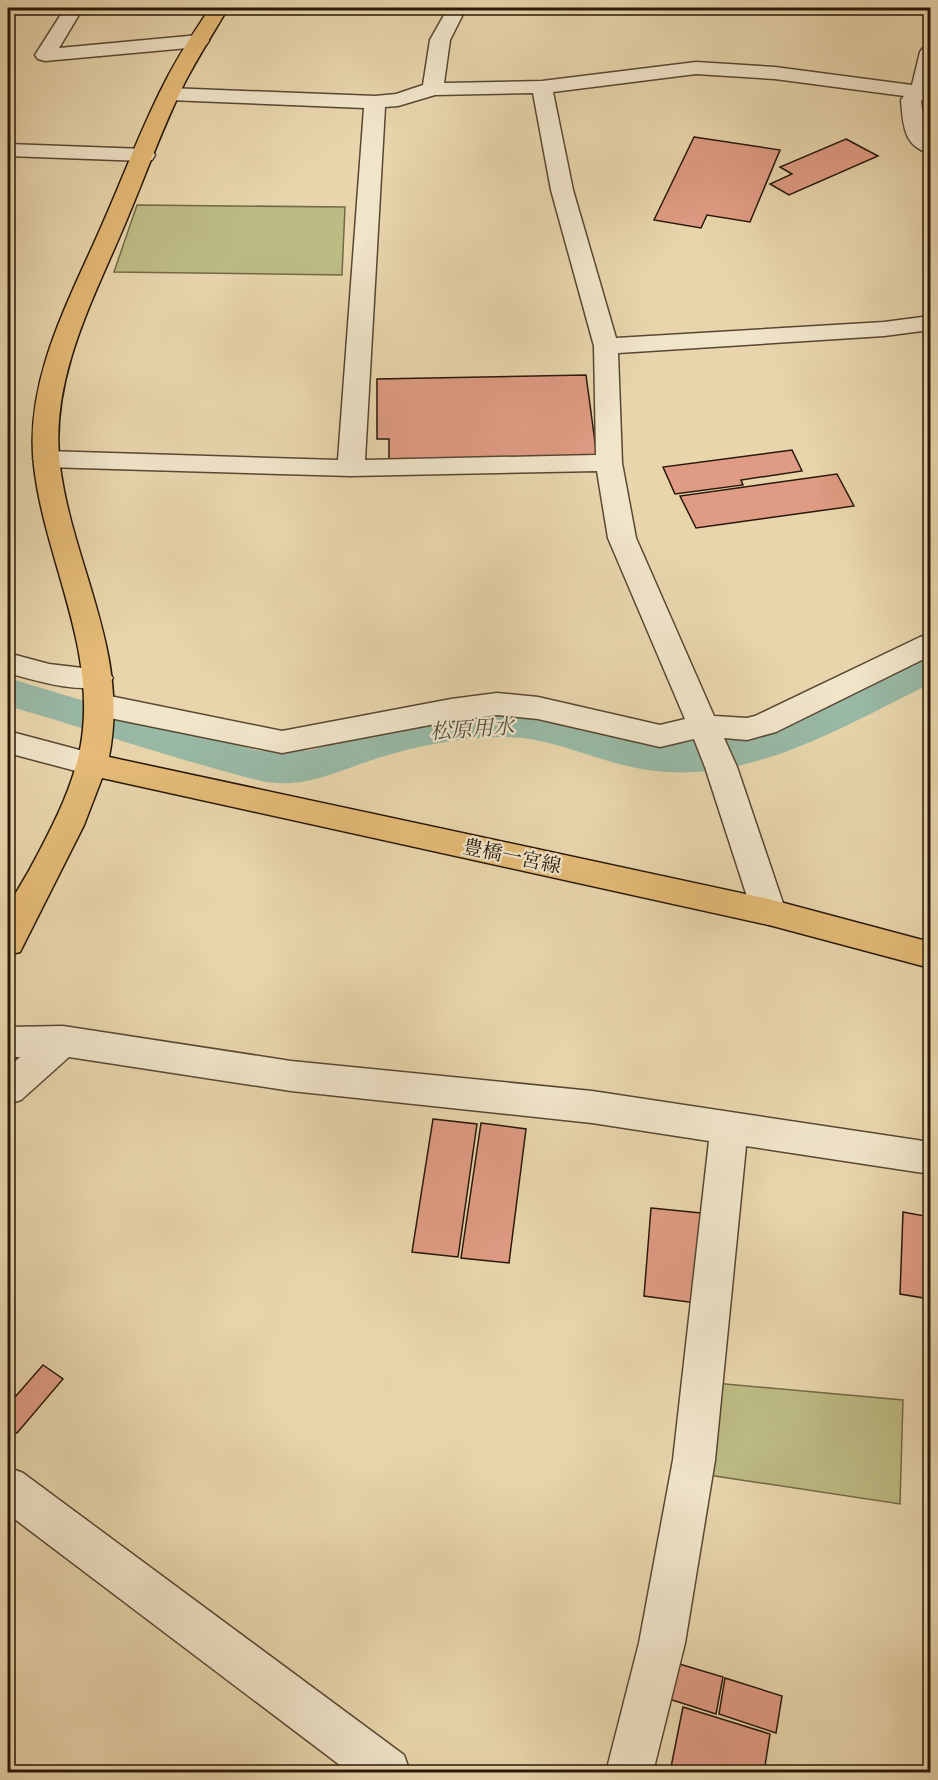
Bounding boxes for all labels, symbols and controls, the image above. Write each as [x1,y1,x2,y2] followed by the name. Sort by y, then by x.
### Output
[429,713,517,746] water label: 松原用水
[460,834,563,879] street label: 豊橋一宮線

